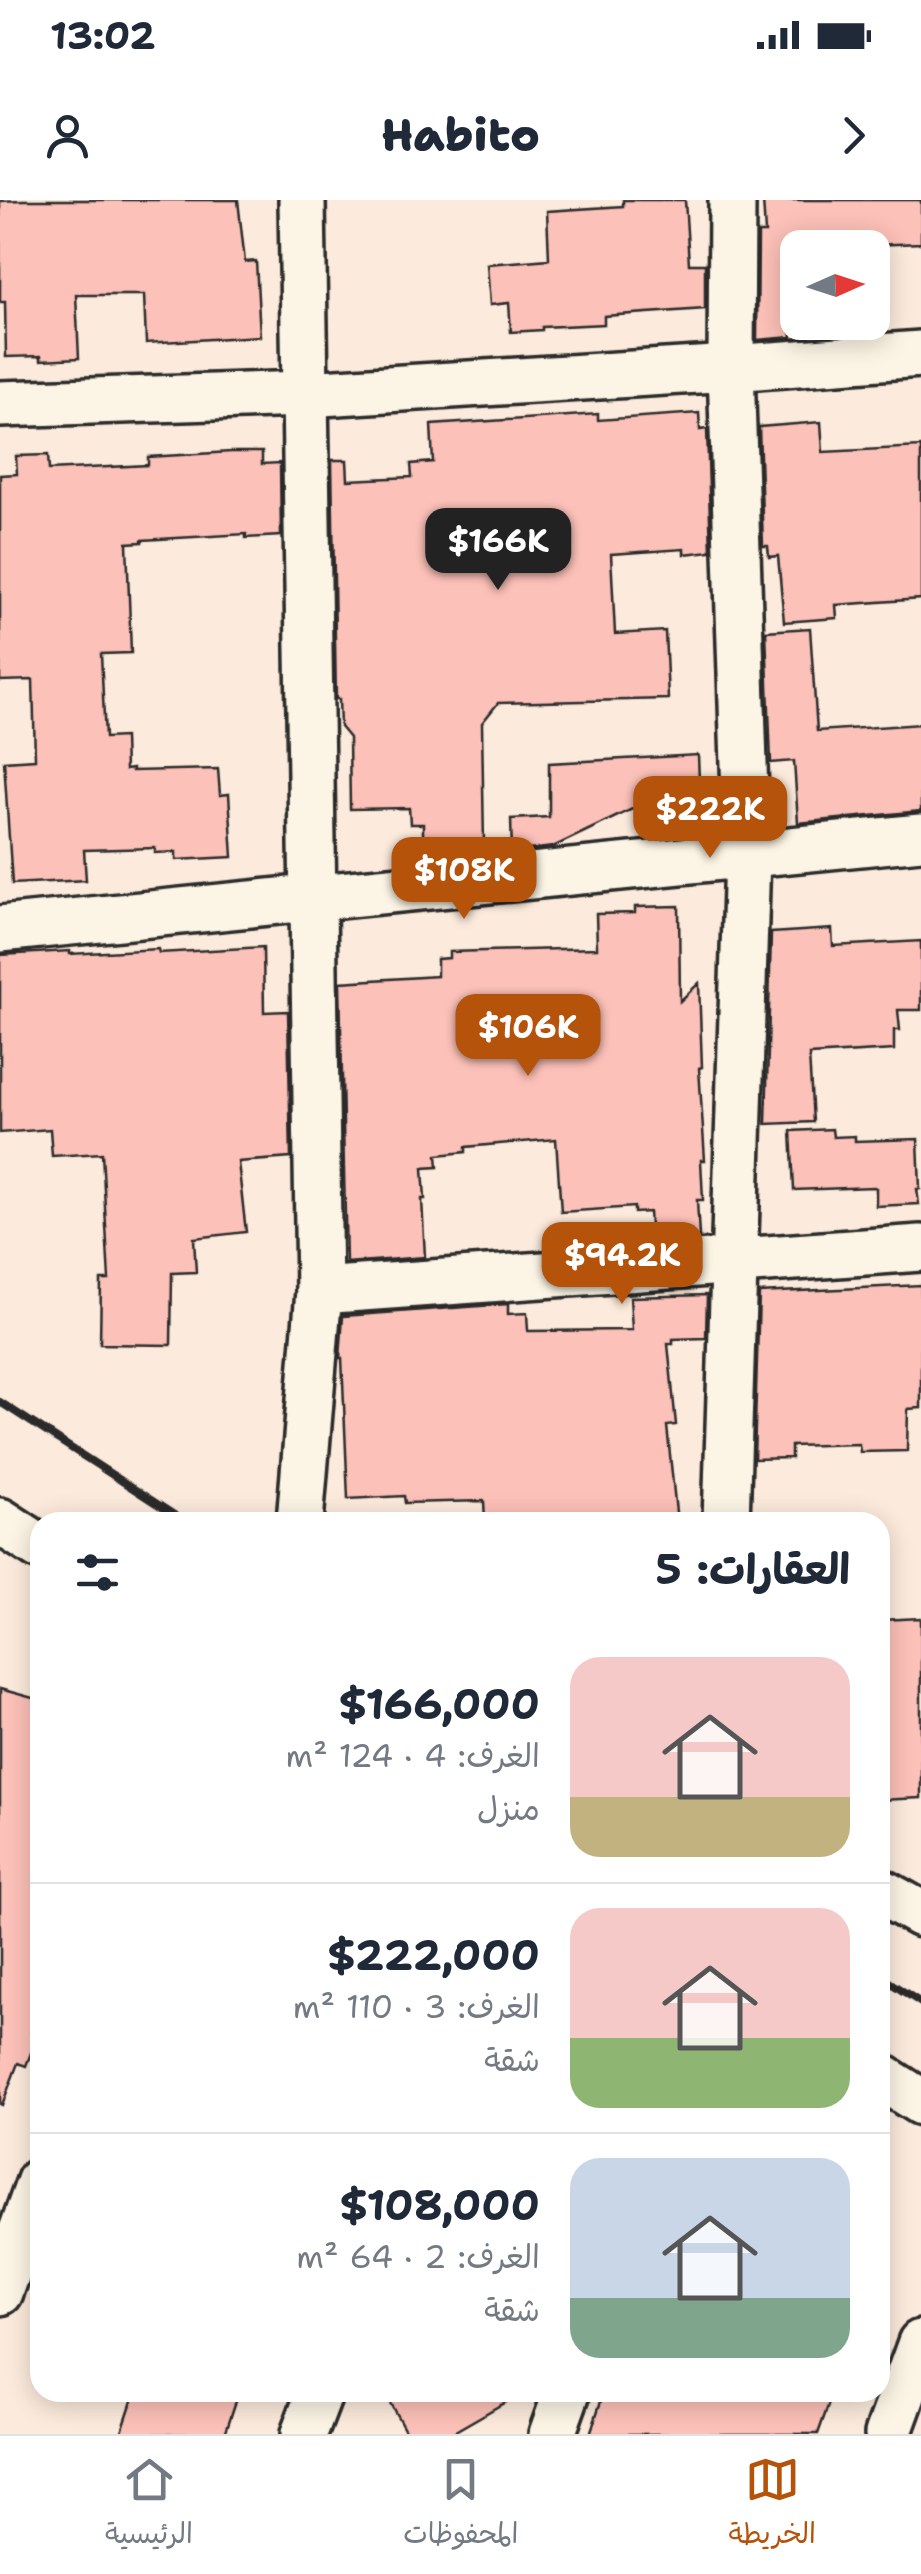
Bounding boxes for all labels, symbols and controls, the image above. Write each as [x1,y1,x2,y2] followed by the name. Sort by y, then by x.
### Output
[50,10,156,61] text: 13:02
[381,105,540,165] text: Habito
[40,108,95,163] icon: person
[826,108,881,163] icon: forward
[780,230,890,340] north arrow
[780,230,890,340] map controls
[428,508,568,593] pin: $166K
[447,519,549,562] text: $166K
[640,776,780,861] pin: $222K
[655,787,765,830] text: $222K
[394,837,534,922] pin: $108K
[414,848,515,891] text: $108K
[458,994,598,1079] pin: $106K
[478,1005,578,1048] text: $106K
[541,1222,703,1307] pin: $94.2K
[564,1233,680,1276] text: $94.2K
[656,1541,850,1597] text: العقارات: 5
[70,1545,125,1600] icon: filters
[338,1676,540,1732] text: $166,000
[650,1697,770,1817] icon: home
[285,1734,540,1777] text: الغرف: 4 · 124 m²
[477,1787,540,1830] text: منزل
[327,1927,540,1983] text: $222,000
[650,1948,770,2068] icon: home
[293,1985,540,2028] text: الغرف: 3 · 110 m²
[484,2038,540,2081] text: شقة
[339,2177,540,2233] text: $108,000
[650,2198,770,2318] icon: home
[296,2235,540,2278] text: الغرف: 2 · 64 m²
[484,2288,540,2331] text: شقة
[105,2452,193,2558] tab: الرئيسية
[403,2452,518,2558] tab: المحفوظات
[729,2452,816,2558] tab: الخريطة

